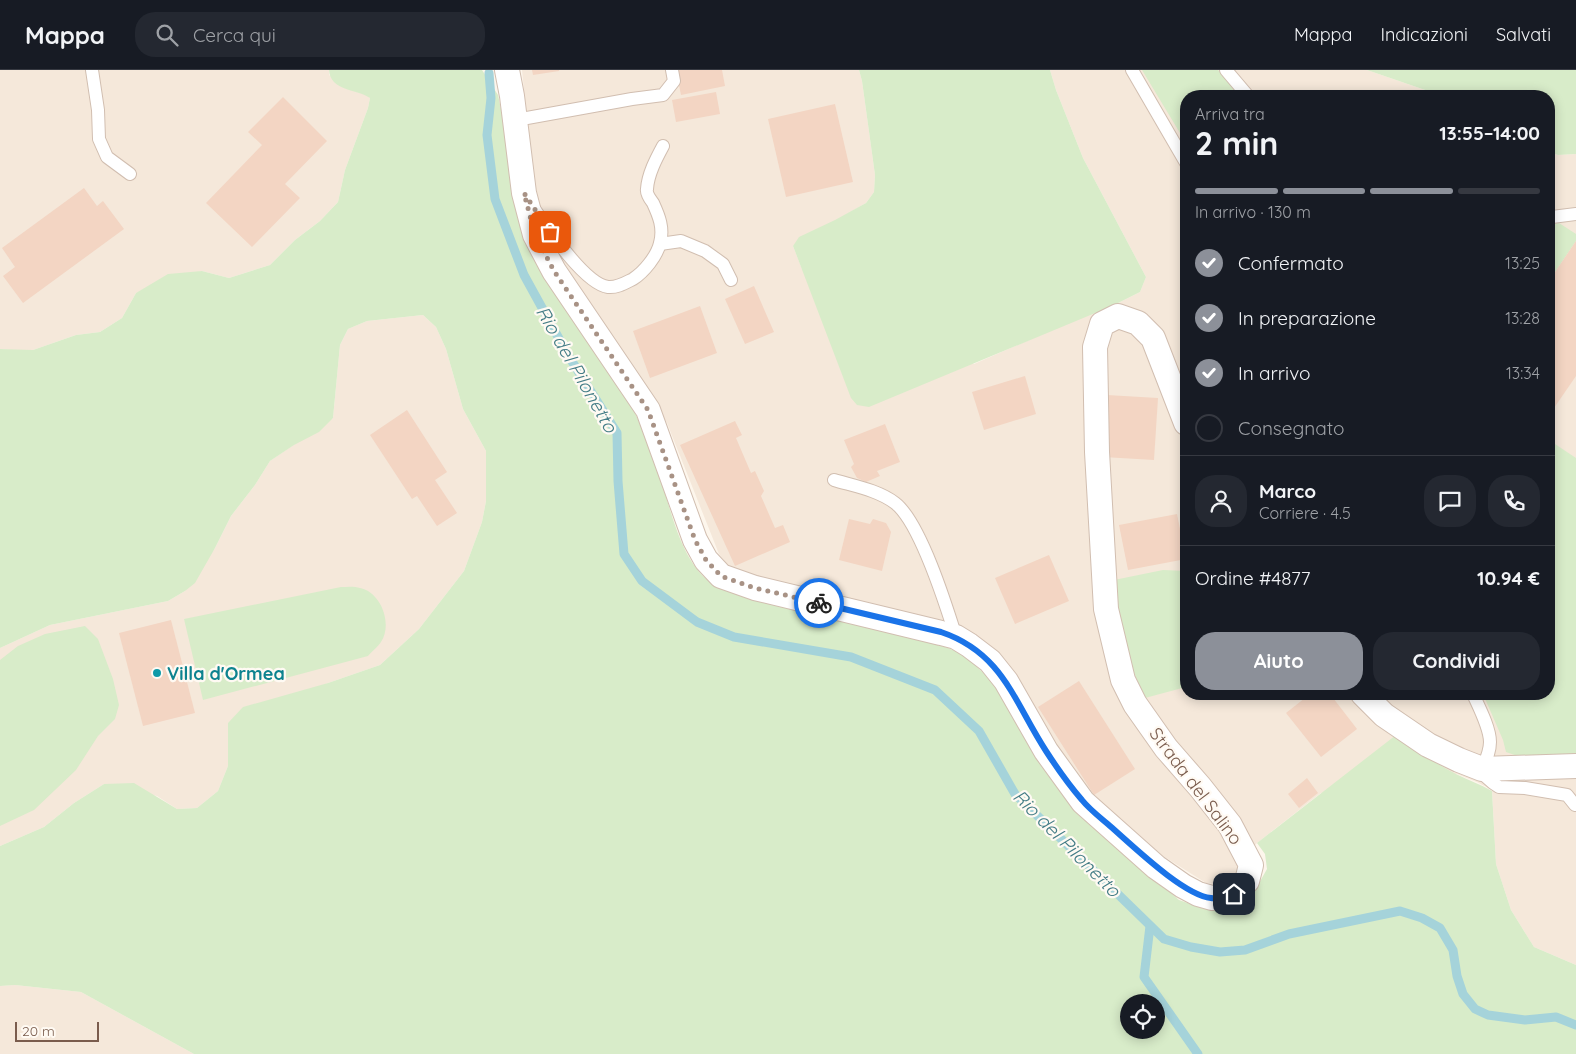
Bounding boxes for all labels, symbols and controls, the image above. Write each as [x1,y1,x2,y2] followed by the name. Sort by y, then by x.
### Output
[135,12,485,57] search box
[25,20,105,50] text: Mappa
[153,21,181,49] icon: search
[193,23,276,47] text: Cerca qui
[1294,23,1352,46] text: Mappa
[1380,23,1468,46] text: Indicazioni
[1496,23,1551,46] text: Salvati
[1195,104,1265,124] text: Arriva tra
[1439,121,1540,145] text: 13:55–14:00
[1195,123,1278,163] text: 2 min
[1195,202,1311,222] text: In arrivo · 130 m
[529,211,571,253] pin
[536,218,564,246] icon: bag
[1195,249,1223,277] icon: check
[1238,251,1344,275] text: Confermato
[1505,253,1540,273] text: 13:25
[531,301,624,438] water label: Rio del Pilonetto
[1195,304,1223,332] icon: check
[1238,306,1376,330] text: In preparazione
[1505,308,1540,328] text: 13:28
[1195,359,1223,387] icon: check
[1238,361,1311,385] text: In arrivo
[1506,363,1540,383] text: 13:34
[1238,416,1345,440] text: Consegnato
[1195,475,1247,527] button: person
[1424,475,1476,527] button: chat
[1488,475,1540,527] button: phone
[1259,479,1316,503] text: Marco
[1259,503,1351,523] text: Corriere · 4.5
[1195,566,1311,590] text: Ordine #4877
[1477,566,1540,590] text: 10.94 €
[794,578,844,628] courier
[805,589,833,617] icon: bike
[1195,632,1363,690] button: Aiuto
[1373,632,1540,690] button: Condividi
[167,662,285,685] place label: Villa d'Ormea
[151,667,163,679] marker: Villa d'Ormea
[1144,723,1248,849] street label: Strada del Salino
[1008,784,1127,903] water label: Rio del Pilonetto
[1213,873,1255,915] pin
[1220,880,1248,908] icon: home
[1120,994,1165,1039] map controls
[1120,994,1165,1039] button: locate
[15,1019,99,1042] scale bar
[22,1022,55,1040] text: 20 m

